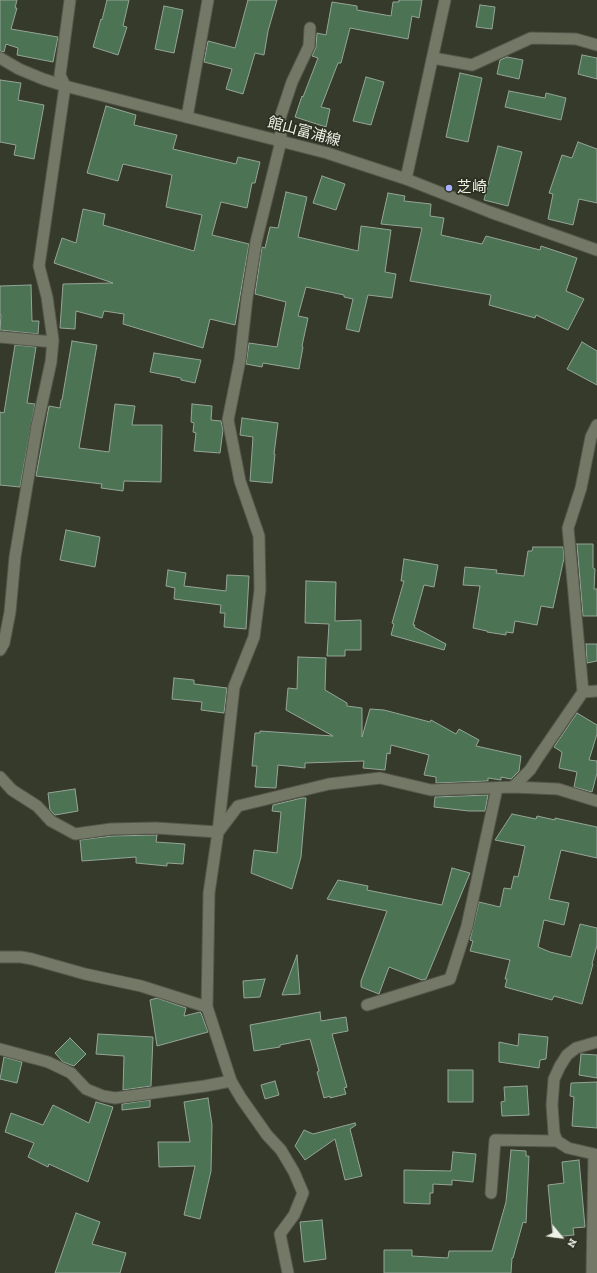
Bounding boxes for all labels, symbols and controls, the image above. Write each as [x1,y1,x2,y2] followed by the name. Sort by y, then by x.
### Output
[265,114,343,150] street label: 館山富浦線
[457,179,487,197] place label: 芝崎
[444,183,454,193] marker: 芝崎
[541,1217,581,1257] north arrow
[564,1236,580,1250] text: N

